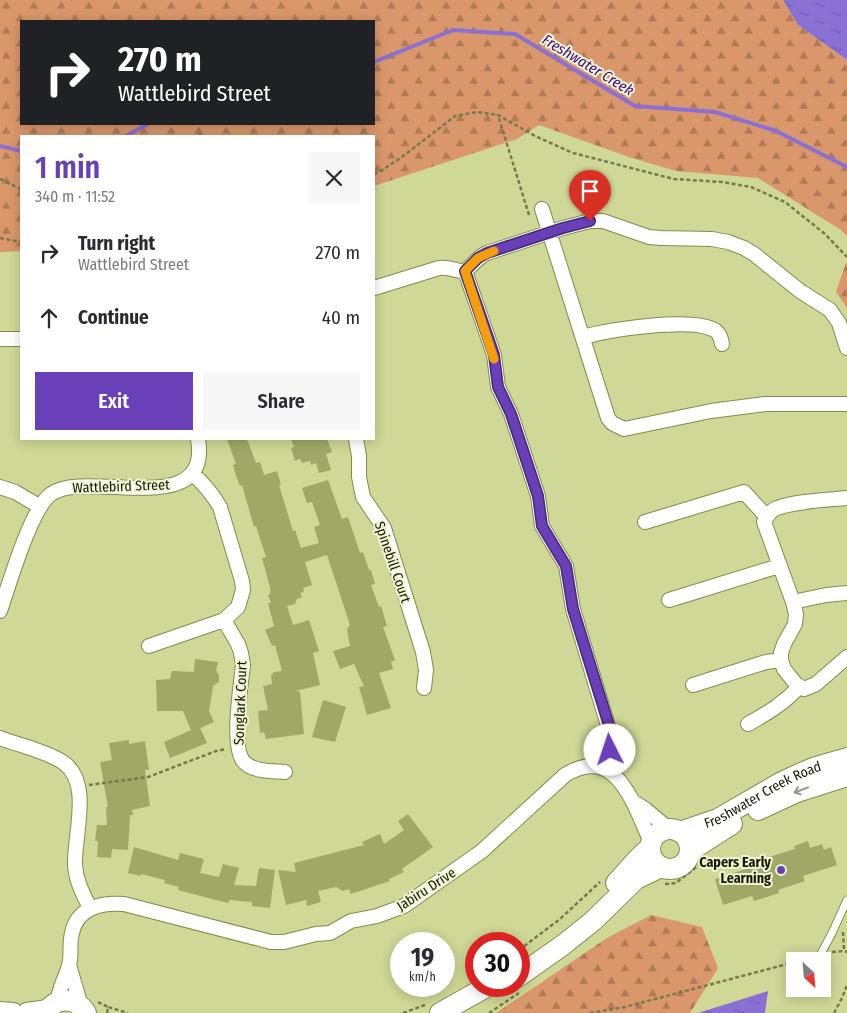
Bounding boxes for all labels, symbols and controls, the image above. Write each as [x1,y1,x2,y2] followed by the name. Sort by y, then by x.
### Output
[539,31,638,100] water label: Freshwater Creek
[118,38,202,80] text: 270 m
[35,40,100,105] icon: right
[118,80,271,107] text: Wattlebird Street
[35,150,100,186] text: 1 min
[308,152,360,204] button: close
[569,170,611,221] pin
[576,177,604,205] icon: arrive
[35,187,115,206] text: 340 m · 11:52
[78,232,155,255] text: Turn right
[35,239,63,267] icon: right
[315,241,360,264] text: 270 m
[78,255,189,274] text: Wattlebird Street
[35,304,63,332] icon: ahead
[78,306,149,329] text: Continue
[322,306,360,329] text: 40 m
[35,372,193,430] button: Exit
[203,372,360,430] button: Share
[72,476,170,497] street label: Wattlebird Street
[371,519,415,605] street label: Spinebill Court
[231,660,250,746] street label: Songlark Court
[583,723,635,775] position arrow
[702,758,823,832] street label: Freshwater Creek Road
[793,786,809,795] one-way arrow
[699,854,771,887] place label: Capers Early Learning
[394,864,459,915] street label: Jabiru Drive
[775,864,787,876] marker: Capers Early Learning
[465,932,530,997] speed limit sign: 30
[411,943,434,973] text: 19
[786,952,831,998] north arrow
[786,952,831,997] map controls
[409,970,436,984] text: km/h

